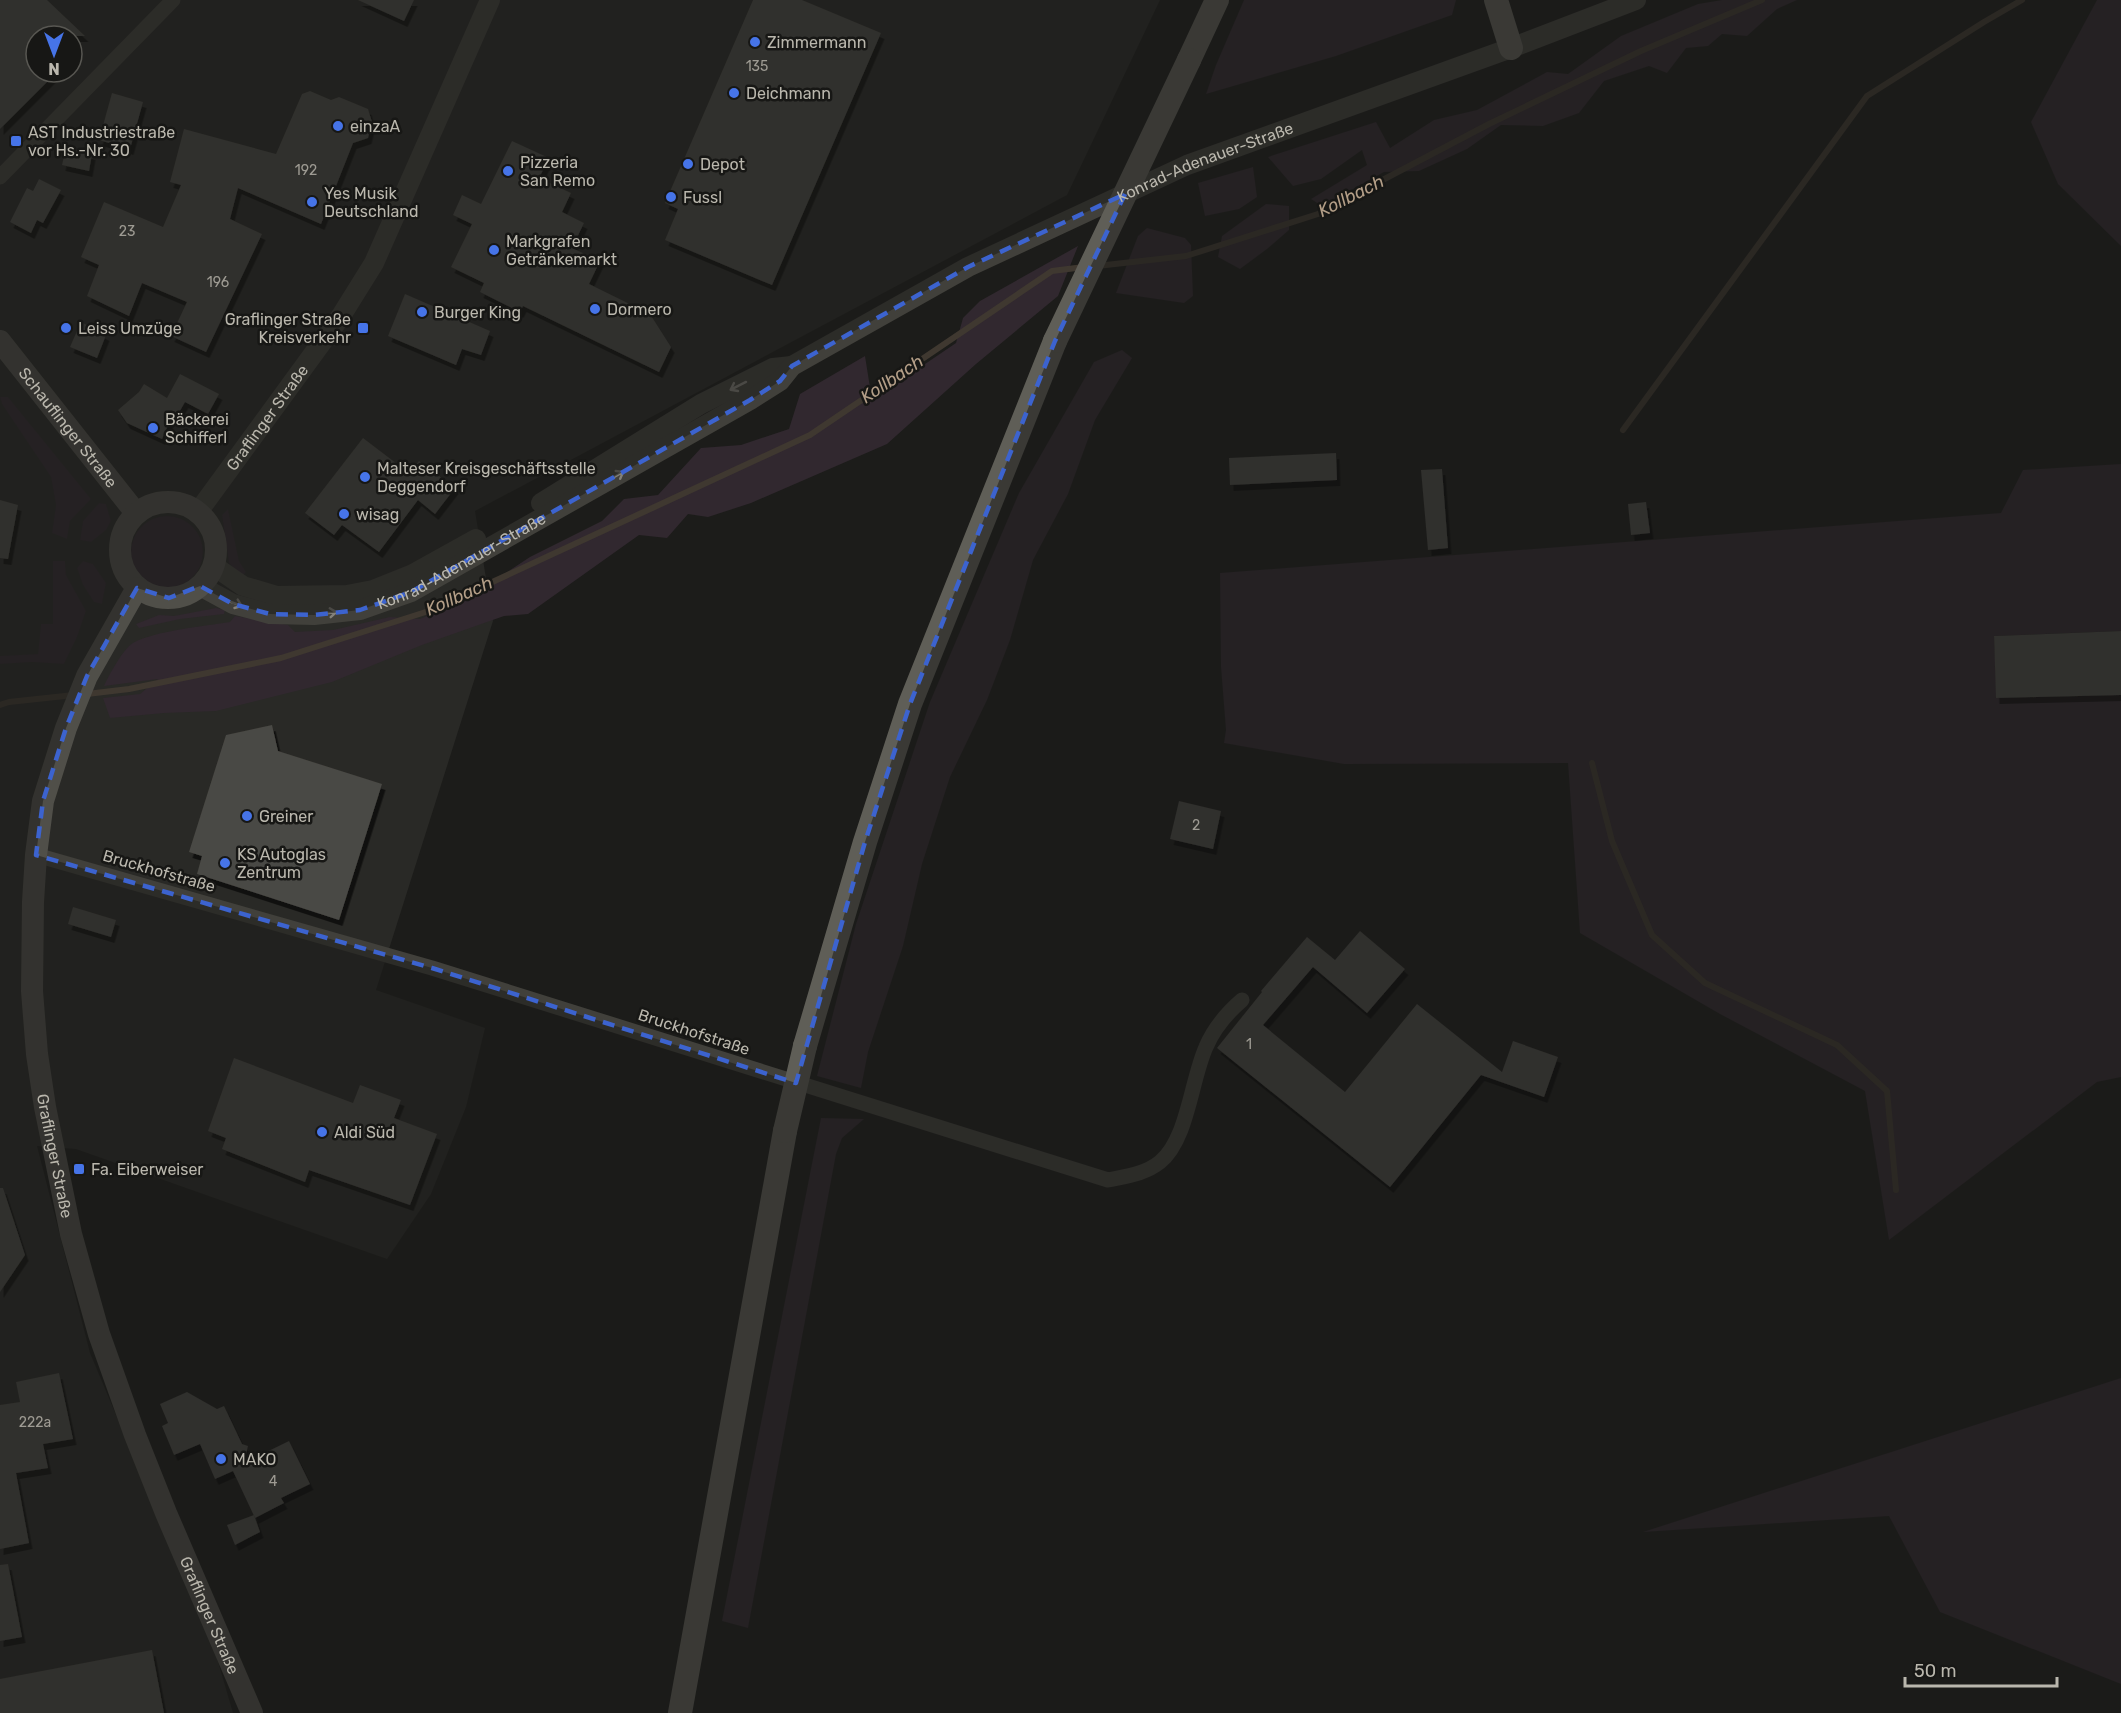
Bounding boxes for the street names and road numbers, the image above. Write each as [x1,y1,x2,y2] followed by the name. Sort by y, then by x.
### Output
[1114,118,1296,206] street label: Konrad-Adenauer-Straße
[222,361,312,474] street label: Graflinger Straße
[15,363,122,491] street label: Schauflinger Straße
[374,508,549,613] street label: Konrad-Adenauer-Straße
[101,846,217,896] street label: Bruckhofstraße
[636,1005,752,1059] street label: Bruckhofstraße
[34,1092,77,1220] street label: Graflinger Straße
[176,1553,244,1677] street label: Graflinger Straße

